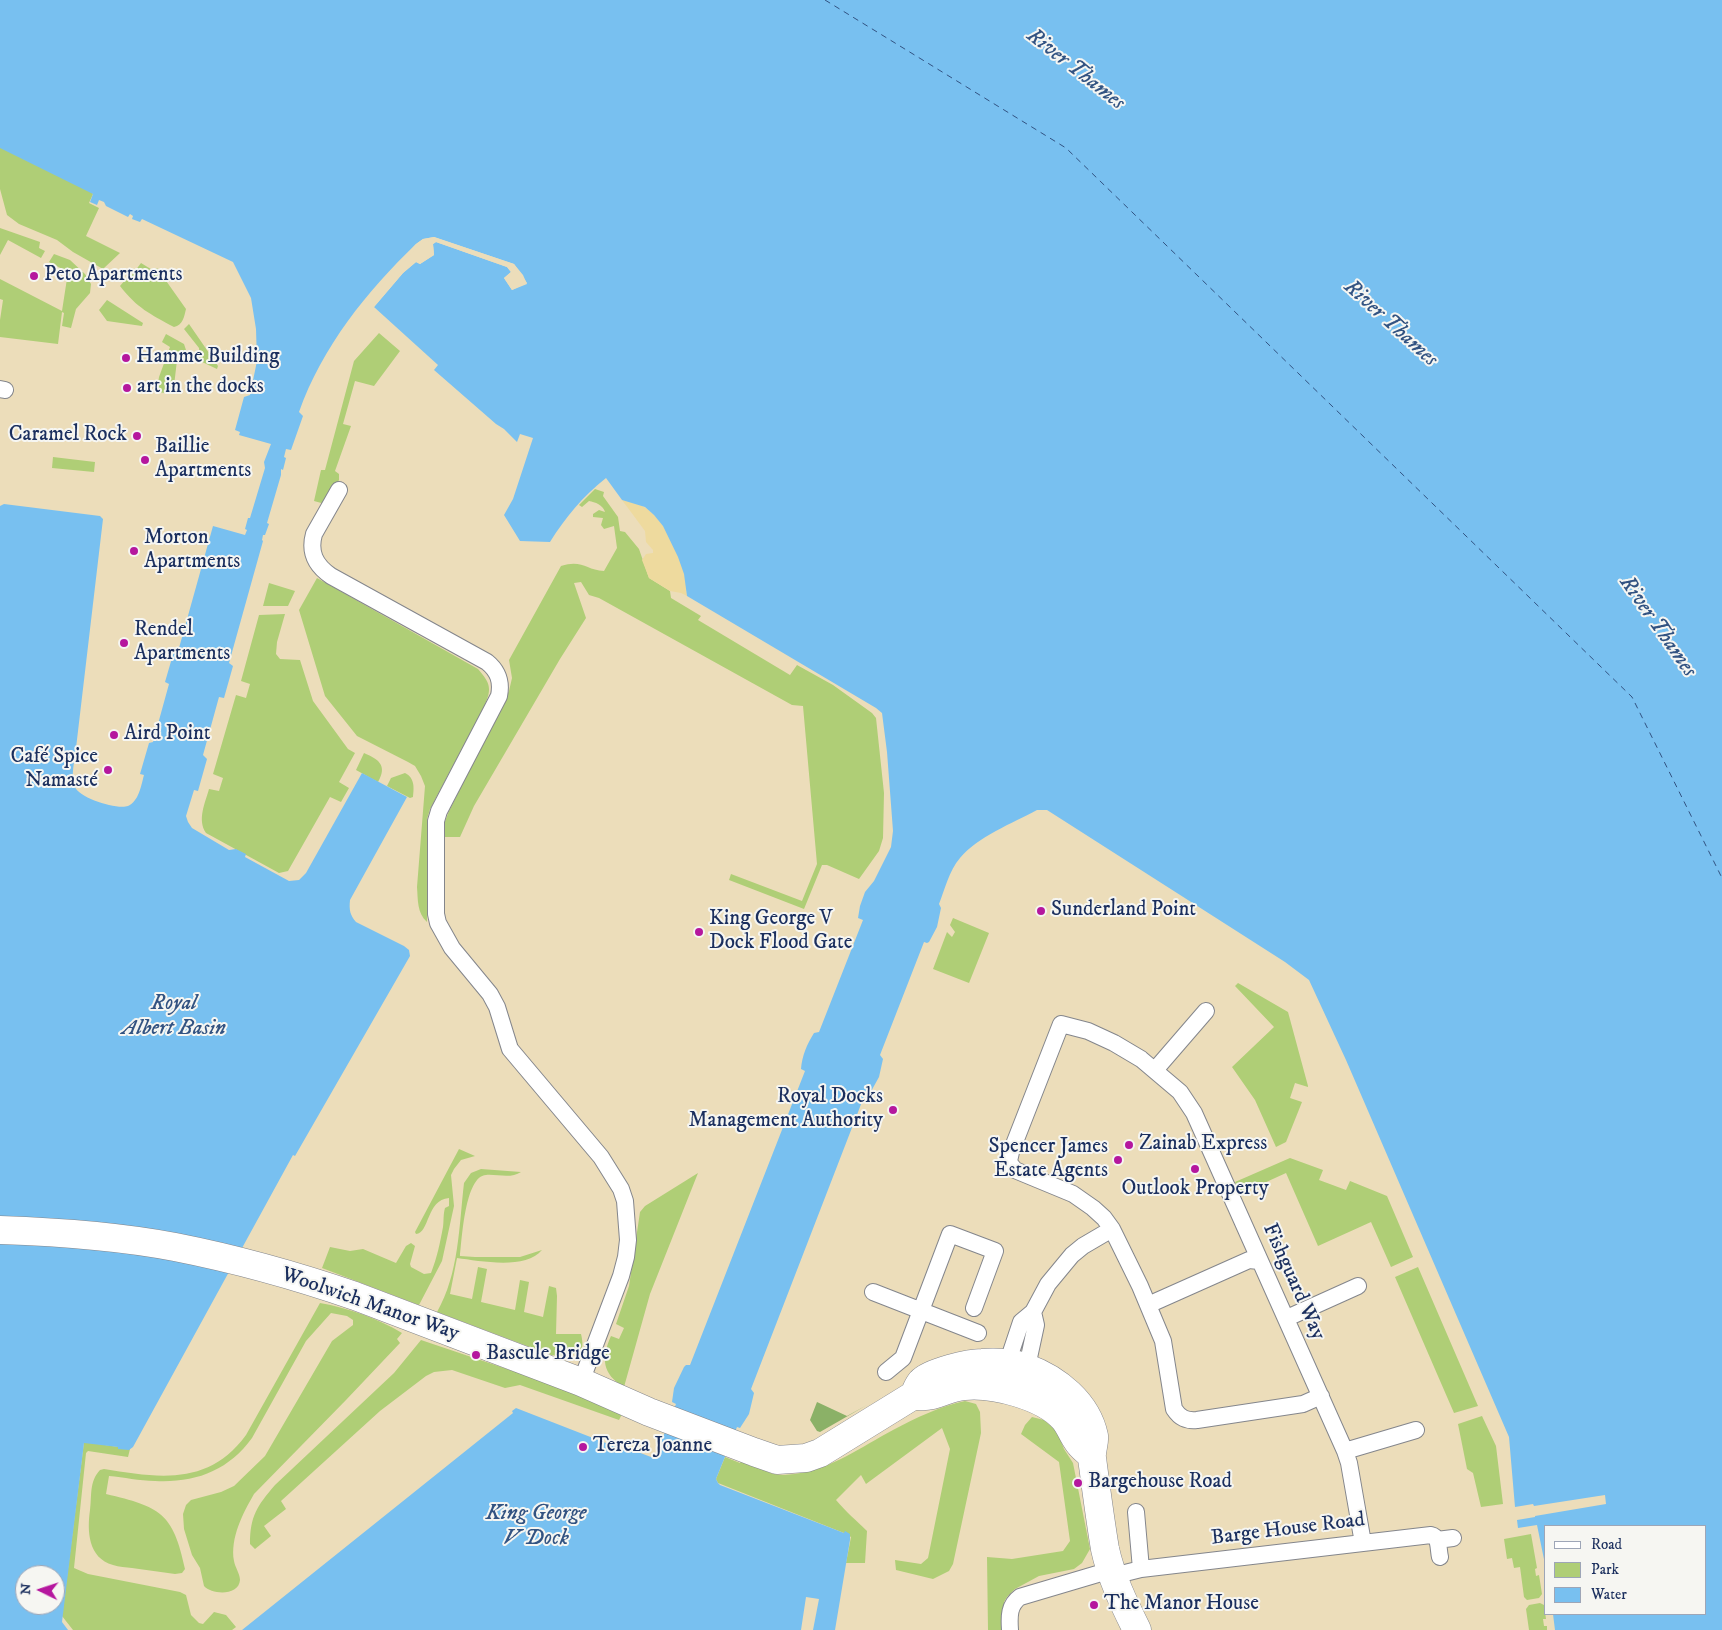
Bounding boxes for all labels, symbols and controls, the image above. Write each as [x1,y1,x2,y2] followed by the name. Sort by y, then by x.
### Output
[1021,23,1129,117] water label: River Thames
[44,263,182,289] place label: Peto Apartments
[28,270,40,282] marker: Peto Apartments
[1337,275,1443,373] water label: River Thames
[136,345,279,371] place label: Hamme Building
[120,352,132,364] marker: Hamme Building
[137,375,264,401] place label: art in the docks
[121,382,133,394] marker: art in the docks
[9,423,127,449] place label: Caramel Rock
[131,430,143,442] marker: Caramel Rock
[155,435,251,485] place label: Baillie Apartments
[139,454,151,466] marker: Baillie Apartments
[144,526,240,576] place label: Morton Apartments
[128,545,140,557] marker: Morton Apartments
[1612,571,1702,683] water label: River Thames
[134,618,230,668] place label: Rendel Apartments
[118,637,130,649] marker: Rendel Apartments
[124,722,211,748] place label: Aird Point
[108,729,120,741] marker: Aird Point
[11,745,98,795] place label: Café Spice Namasté
[102,764,114,776] marker: Café Spice Namasté
[1051,898,1196,924] place label: Sunderland Point
[1035,905,1047,917] marker: Sunderland Point
[709,907,852,957] place label: King George V Dock Flood Gate
[693,926,705,938] marker: King George V Dock Flood Gate
[122,991,226,1042] water label: Royal Albert Basin
[688,1085,883,1135] place label: Royal Docks Management Authority
[887,1104,899,1116] marker: Royal Docks Management Authority
[1139,1132,1267,1158] place label: Zainab Express
[989,1135,1108,1185] place label: Spencer James Estate Agents
[1123,1139,1135,1151] marker: Zainab Express
[1112,1154,1124,1166] marker: Spencer James Estate Agents
[1189,1163,1201,1175] marker: Outlook Property
[1121,1177,1269,1203] place label: Outlook Property
[1256,1220,1330,1344] street label: Fishguard Way
[278,1263,462,1347] street label: Woolwich Manor Way
[486,1342,610,1368] place label: Bascule Bridge
[470,1349,482,1361] marker: Bascule Bridge
[593,1434,712,1460] place label: Tereza Joanne
[577,1441,589,1453] marker: Tereza Joanne
[1088,1470,1232,1496] place label: Bargehouse Road
[1072,1477,1084,1489] marker: Bargehouse Road
[486,1501,586,1552] water label: King George V Dock
[1210,1508,1366,1552] street label: Barge House Road
[1544,1525,1707,1615] legend
[1591,1535,1622,1554] text: Road
[1591,1560,1619,1579] text: Park
[15,1565,65,1615] north arrow
[17,1583,35,1595] text: N
[1591,1585,1627,1604] text: Water
[1104,1592,1259,1618] place label: The Manor House
[1088,1599,1100,1611] marker: The Manor House

